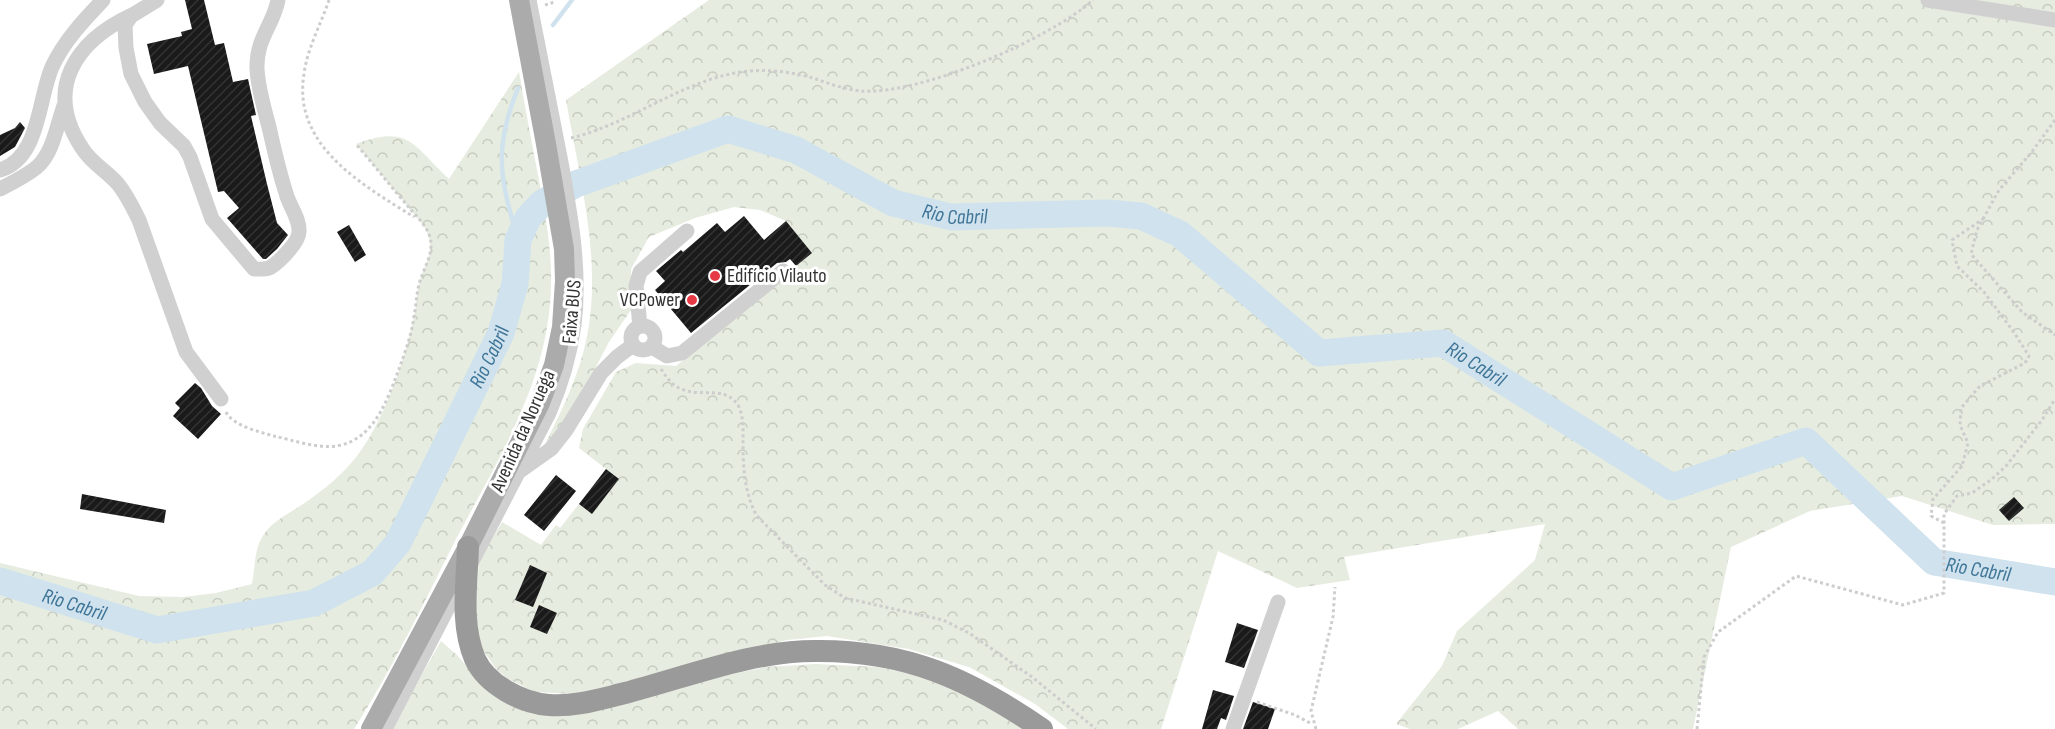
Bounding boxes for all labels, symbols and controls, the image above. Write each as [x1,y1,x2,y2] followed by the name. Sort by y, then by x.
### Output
[920,198,989,230] water label: Rio Cabril
[727,264,827,288] place label: Edifício Vilauto
[708,269,722,283] marker: Edifício Vilauto
[557,279,587,345] street label: Faixa BUS
[620,288,680,312] place label: VCPower
[685,293,699,307] marker: VCPower
[464,323,515,392] water label: Rio Cabril
[1442,336,1512,392] water label: Rio Cabril
[485,366,561,497] street label: Avenida da Noruega
[1944,552,2014,587] water label: Rio Cabril
[39,583,111,626] water label: Rio Cabril

